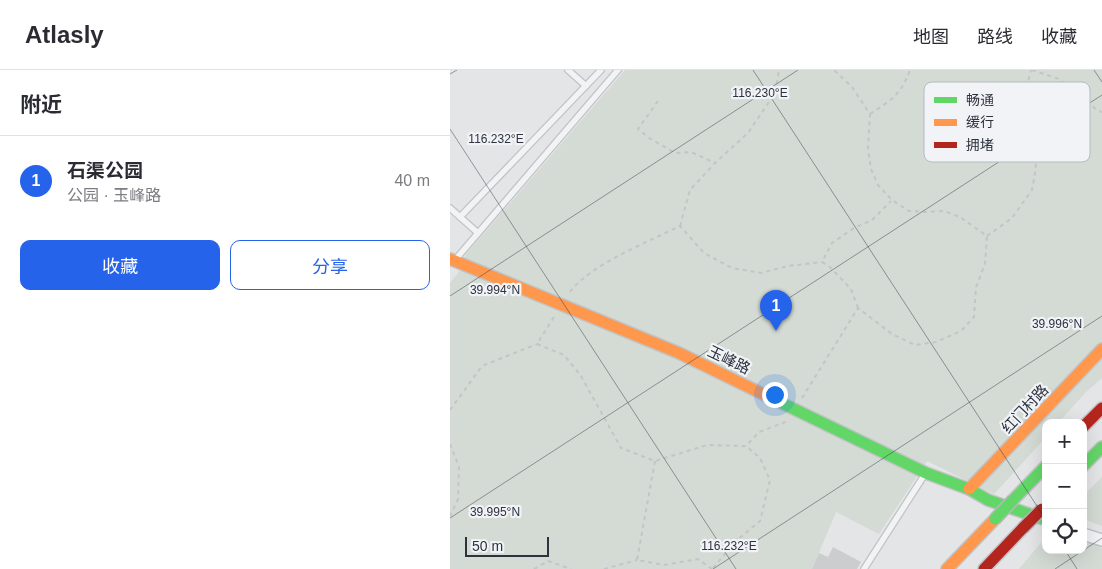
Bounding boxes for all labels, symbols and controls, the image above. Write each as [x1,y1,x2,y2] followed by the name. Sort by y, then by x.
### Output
[25,21,104,48] text: Atlasly
[913,27,949,47] text: 地图
[977,27,1013,47] text: 路线
[1041,27,1077,47] text: 收藏
[924,82,1090,162] legend
[732,86,788,100] text: 116.230°E
[966,92,994,108] text: 畅通
[20,93,62,116] text: 附近
[966,114,994,130] text: 缓行
[468,132,524,146] text: 116.232°E
[966,137,994,153] text: 拥堵
[67,160,143,181] text: 石渠公园
[32,172,40,189] text: 1
[394,172,430,189] text: 40 m
[67,187,161,204] text: 公园 · 玉峰路
[20,240,220,290] button: 收藏
[230,240,430,290] button: 分享
[470,283,520,297] text: 39.994°N
[760,290,792,331] pin: 1
[1032,317,1082,331] text: 39.996°N
[705,342,753,377] street label: 玉峰路
[998,381,1051,436] street label: 红门村路
[762,382,788,408] your location
[1042,419,1087,554] map controls
[1042,419,1087,464] button: +
[1042,464,1087,509] button: −
[470,505,520,519] text: 39.995°N
[1042,509,1087,554] button: locate
[465,534,549,557] scale bar
[472,538,503,554] text: 50 m
[701,539,757,553] text: 116.232°E

